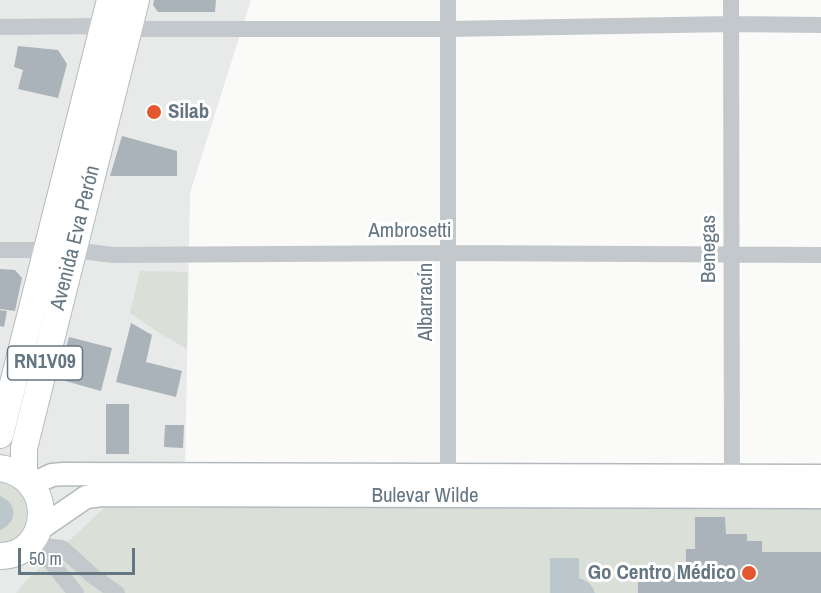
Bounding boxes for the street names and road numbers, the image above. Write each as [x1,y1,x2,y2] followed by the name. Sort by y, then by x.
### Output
[46,163,106,313] street label: Avenida Eva Perón
[696,215,722,283] street label: Benegas
[368,218,452,244] street label: Ambrosetti
[413,263,439,341] street label: Albarracín
[8,346,82,380] road number: RN1V09
[371,483,479,509] street label: Bulevar Wilde

